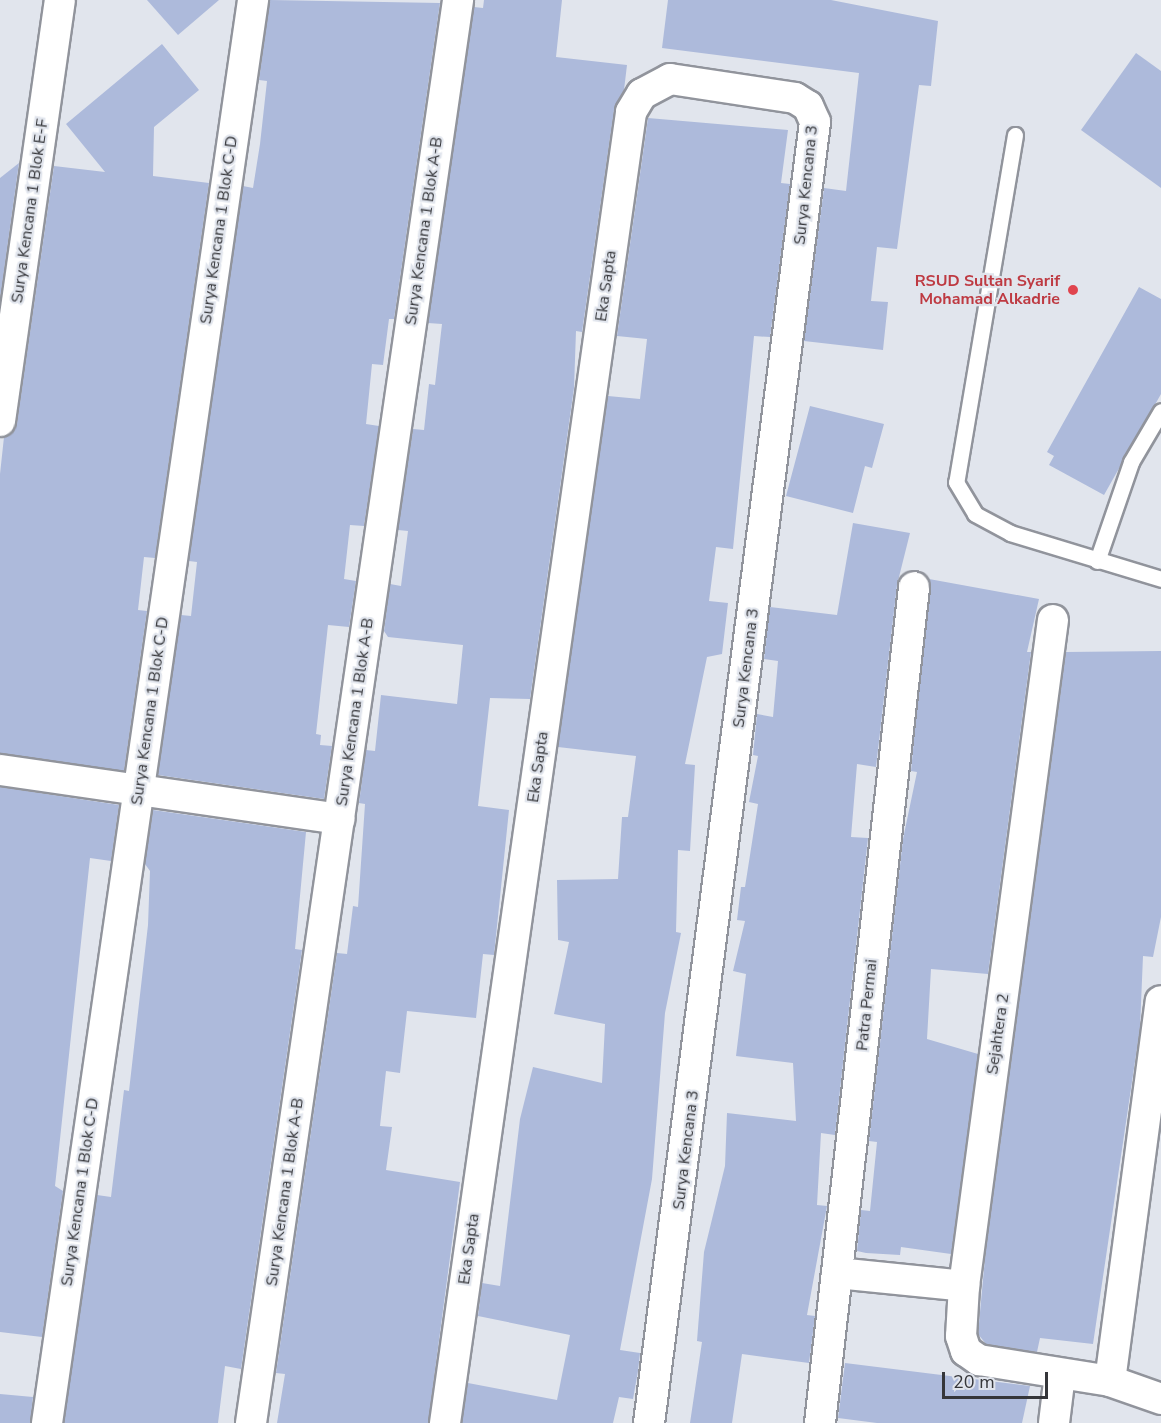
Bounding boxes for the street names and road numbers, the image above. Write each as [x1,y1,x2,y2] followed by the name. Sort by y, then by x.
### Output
[8,118,52,304] street label: Surya Kencana 1 Blok E-F
[790,124,822,246] street label: Surya Kencana 3
[196,135,242,325] street label: Surya Kencana 1 Blok C-D
[401,136,447,326] street label: Surya Kencana 1 Blok A-B
[592,249,620,323] street label: Eka Sapta
[729,607,763,729] street label: Surya Kencana 3
[127,616,173,806] street label: Surya Kencana 1 Blok C-D
[332,617,378,807] street label: Surya Kencana 1 Blok A-B
[524,730,552,804] street label: Eka Sapta
[853,958,881,1052] street label: Patra Permai
[983,992,1013,1076] street label: Sejahtera 2
[669,1089,703,1211] street label: Surya Kencana 3
[57,1097,103,1287] street label: Surya Kencana 1 Blok C-D
[262,1097,308,1287] street label: Surya Kencana 1 Blok A-B
[455,1212,483,1286] street label: Eka Sapta

